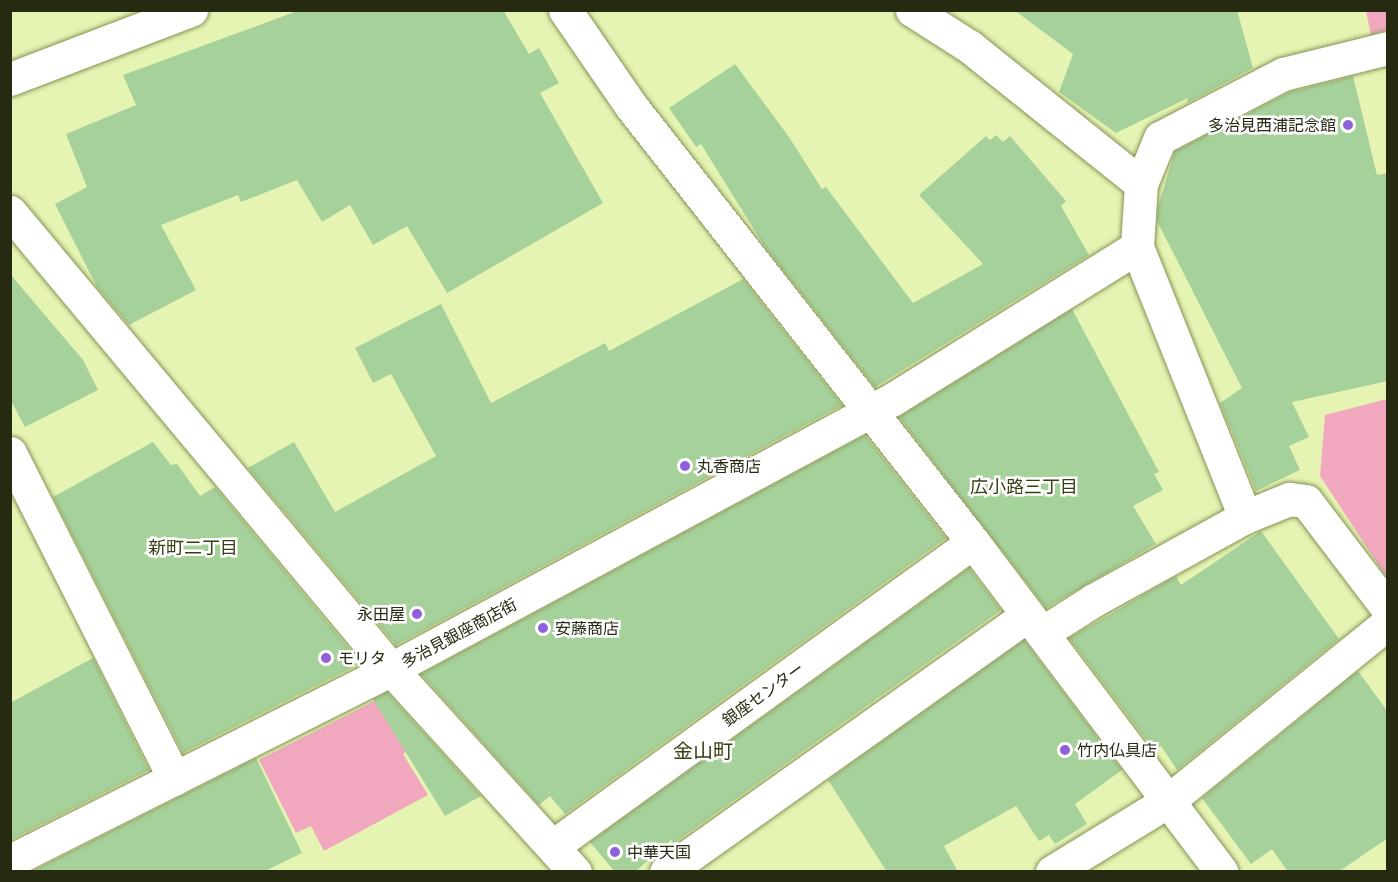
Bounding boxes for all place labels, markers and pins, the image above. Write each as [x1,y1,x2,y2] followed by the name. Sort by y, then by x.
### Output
[1208,115,1336,135] place label: 多治見西浦記念館
[1341,118,1355,132] marker: 多治見西浦記念館
[697,456,761,476] place label: 丸香商店
[678,459,692,473] marker: 丸香商店
[357,604,405,624] place label: 永田屋
[410,607,424,621] marker: 永田屋
[555,618,619,638] place label: 安藤商店
[536,621,550,635] marker: 安藤商店
[338,648,386,668] place label: モリタ
[319,651,333,665] marker: モリタ
[1077,740,1157,760] place label: 竹内仏具店
[1058,743,1072,757] marker: 竹内仏具店
[627,842,691,862] place label: 中華天国
[608,845,622,859] marker: 中華天国

